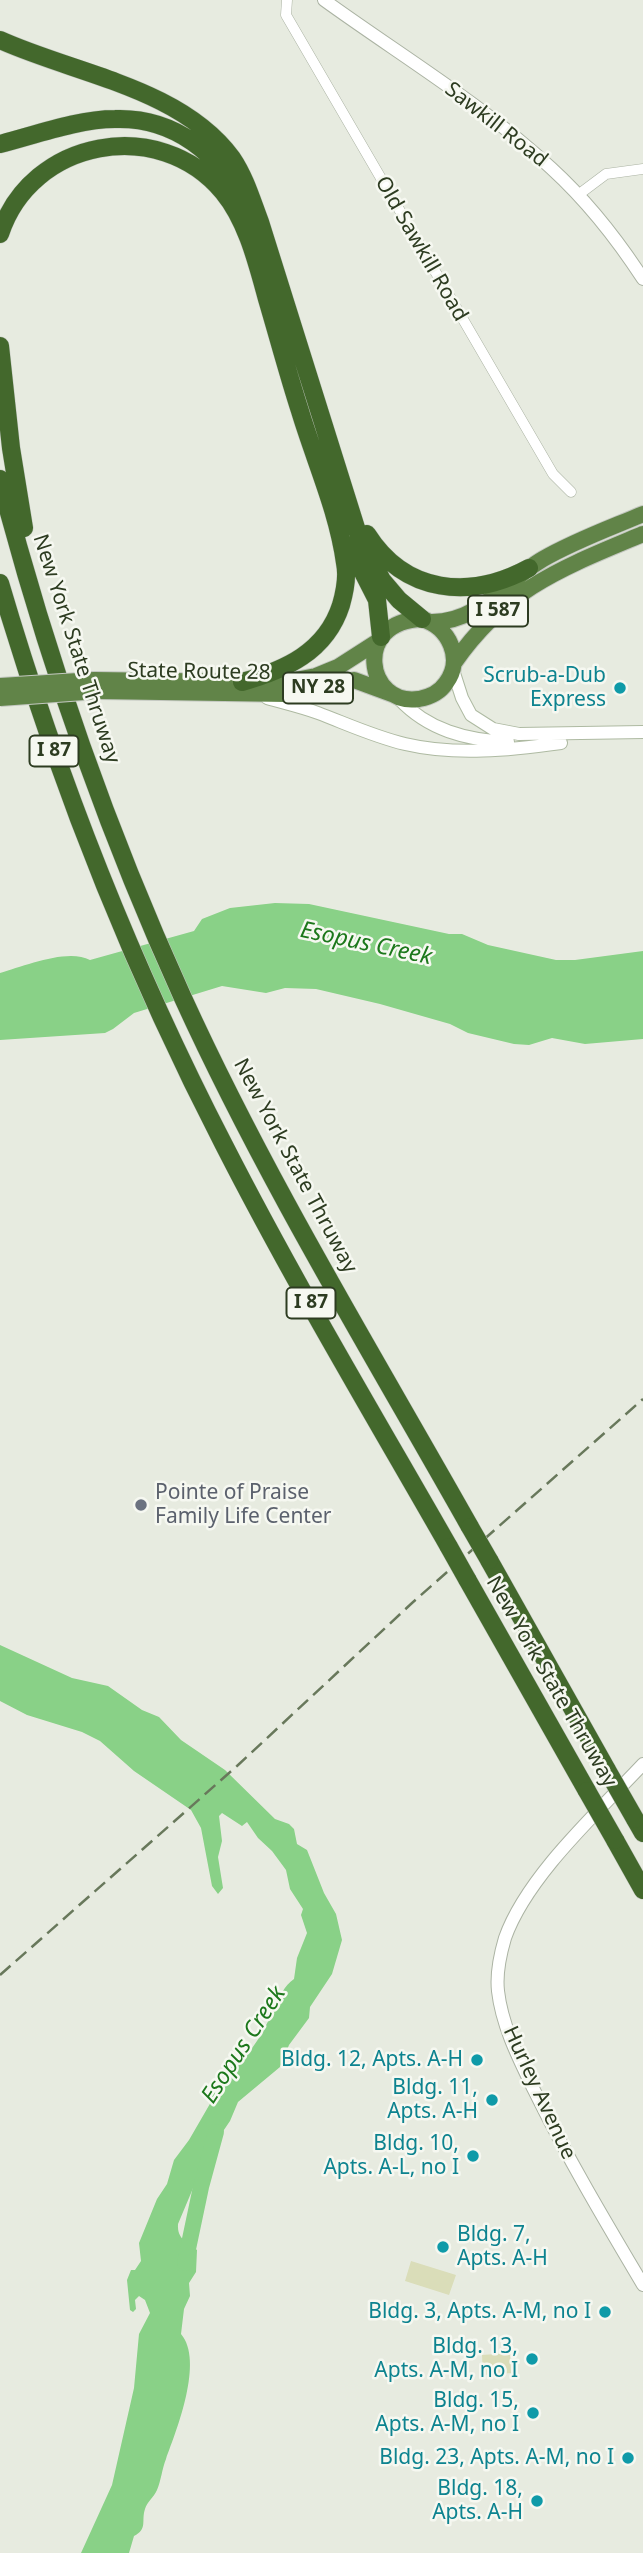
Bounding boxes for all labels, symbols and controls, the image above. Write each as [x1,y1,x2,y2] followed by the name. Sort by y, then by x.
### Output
[440,77,552,173] street label: Sawkill Road
[369,172,473,326] street label: Old Sawkill Road
[27,531,125,767] street label: New York State Thruway
[468,596,528,626] road number: I 587
[127,658,271,686] street label: State Route 28
[483,663,606,713] place label: Scrub-a-Dub Express
[283,673,353,704] road number: NY 28
[612,680,628,696] marker: Scrub-a-Dub Express
[30,736,78,766] road number: I 87
[298,917,434,971] water label: Esopus Creek
[228,1054,362,1278] street label: New York State Thruway
[286,1288,336,1318] road number: I 87
[155,1480,331,1530] place label: Pointe of Praise Family Life Center
[133,1497,149,1513] marker: Pointe of Praise Family Life Center
[480,1572,622,1792] street label: New York State Thruway
[196,1981,292,2109] water label: Esopus Creek
[497,2022,581,2164] street label: Hurley Avenue
[281,2047,463,2073] place label: Bldg. 12, Apts. A-H
[469,2052,485,2068] marker: Bldg. 12, Apts. A-H
[387,2075,478,2125] place label: Bldg. 11, Apts. A-H
[484,2092,500,2108] marker: Bldg. 11, Apts. A-H
[323,2131,459,2181] place label: Bldg. 10, Apts. A-L, no I
[465,2148,481,2164] marker: Bldg. 10, Apts. A-L, no I
[457,2222,548,2272] place label: Bldg. 7, Apts. A-H
[435,2239,451,2255] marker: Bldg. 7, Apts. A-H
[368,2299,591,2325] place label: Bldg. 3, Apts. A-M, no I
[597,2304,613,2320] marker: Bldg. 3, Apts. A-M, no I
[374,2334,518,2384] place label: Bldg. 13, Apts. A-M, no I
[524,2351,540,2367] marker: Bldg. 13, Apts. A-M, no I
[375,2388,519,2438] place label: Bldg. 15, Apts. A-M, no I
[525,2405,541,2421] marker: Bldg. 15, Apts. A-M, no I
[379,2445,614,2471] place label: Bldg. 23, Apts. A-M, no I
[620,2450,636,2466] marker: Bldg. 23, Apts. A-M, no I
[432,2476,523,2526] place label: Bldg. 18, Apts. A-H
[529,2493,545,2509] marker: Bldg. 18, Apts. A-H

